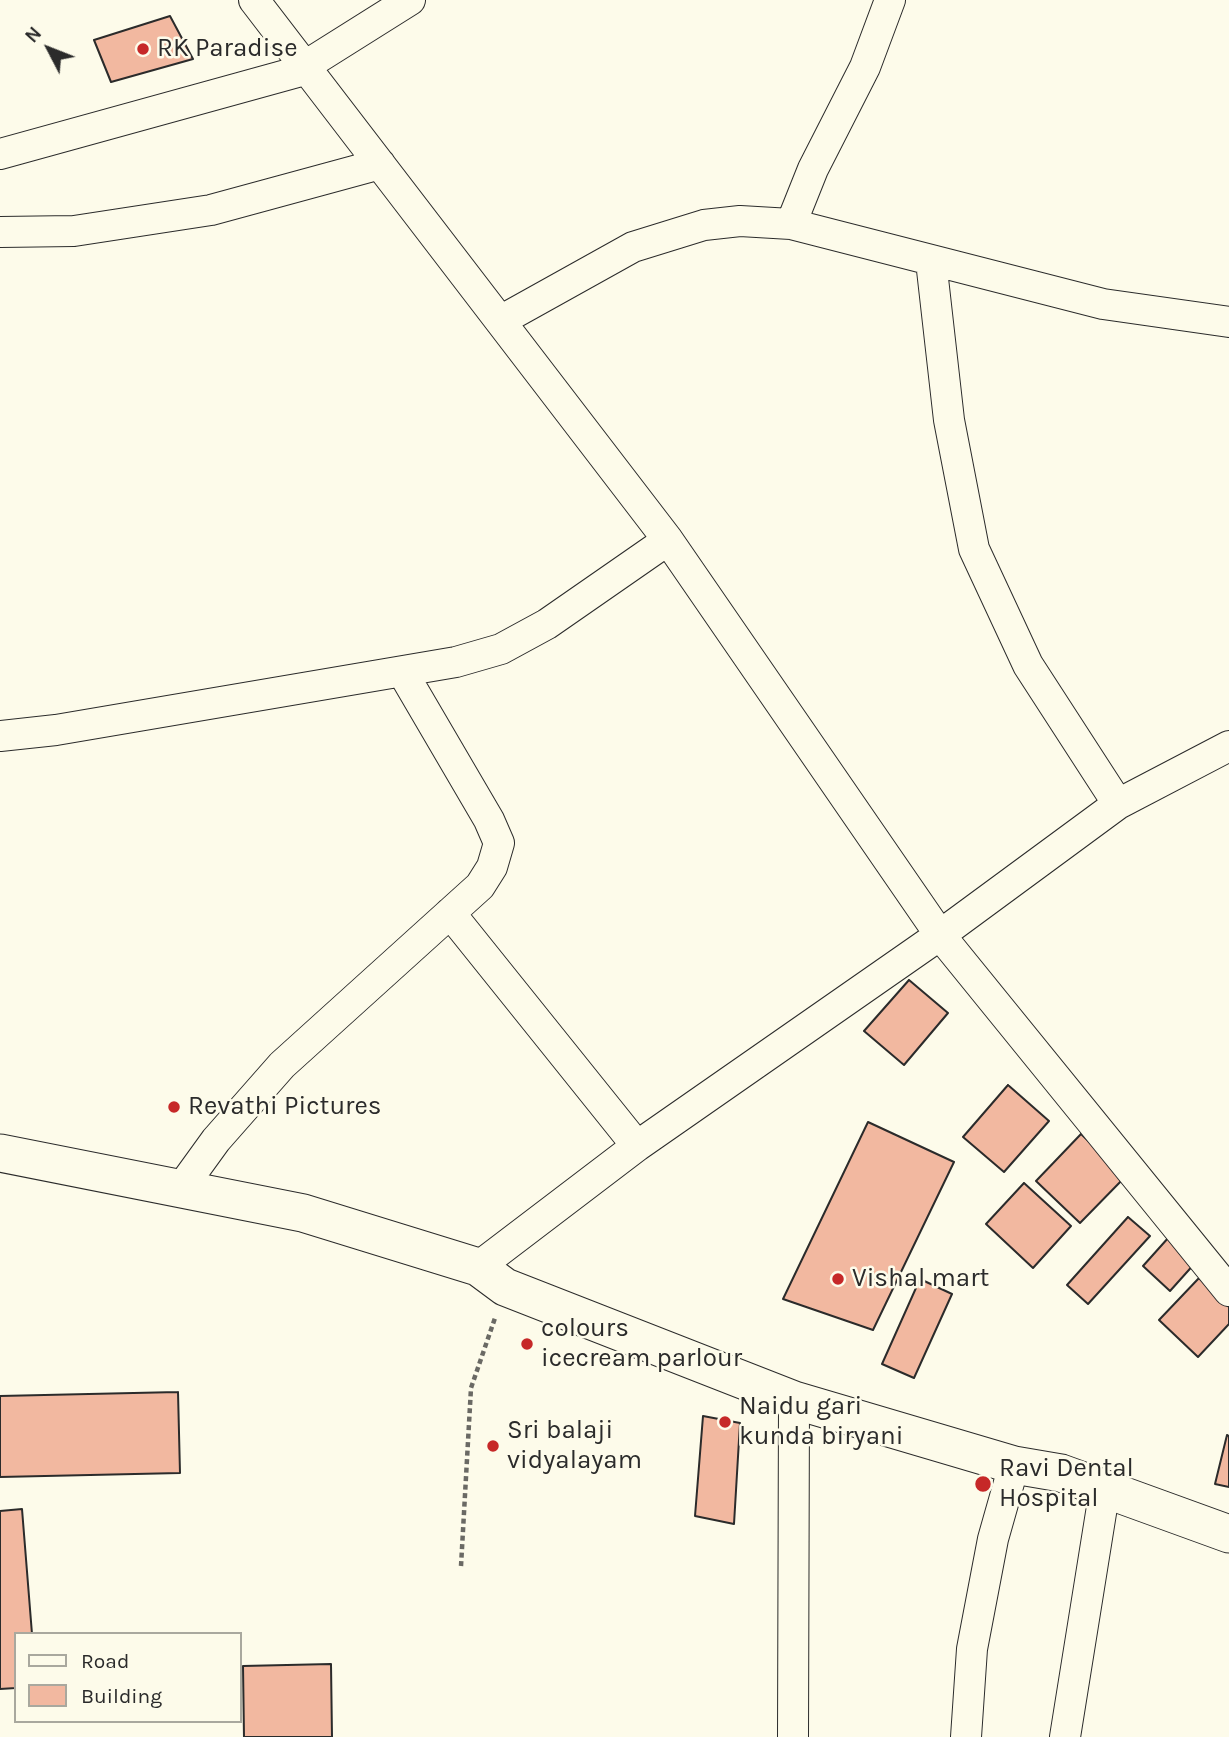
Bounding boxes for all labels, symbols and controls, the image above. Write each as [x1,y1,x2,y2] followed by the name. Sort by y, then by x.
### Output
[14,14,84,84] north arrow
[21,23,46,47] text: N
[157,33,297,65] place label: RK Paradise
[135,41,151,57] marker: RK Paradise
[188,1091,382,1123] place label: Revathi Pictures
[166,1099,182,1115] marker: Revathi Pictures
[852,1263,989,1295] place label: Vishal mart
[830,1271,846,1287] marker: Vishal mart
[541,1313,742,1374] place label: colours icecream parlour
[519,1336,535,1352] marker: colours icecream parlour
[739,1391,903,1452] place label: Naidu gari kunda biryani
[717,1414,733,1430] marker: Naidu gari kunda biryani
[507,1415,642,1476] place label: Sri balaji vidyalayam
[485,1438,501,1454] marker: Sri balaji vidyalayam
[999,1453,1134,1514] place label: Ravi Dental Hospital
[973,1474,993,1494] marker: Ravi Dental Hospital
[14,1632,242,1723] legend
[81,1649,129,1673] text: Road
[81,1684,162,1708] text: Building

